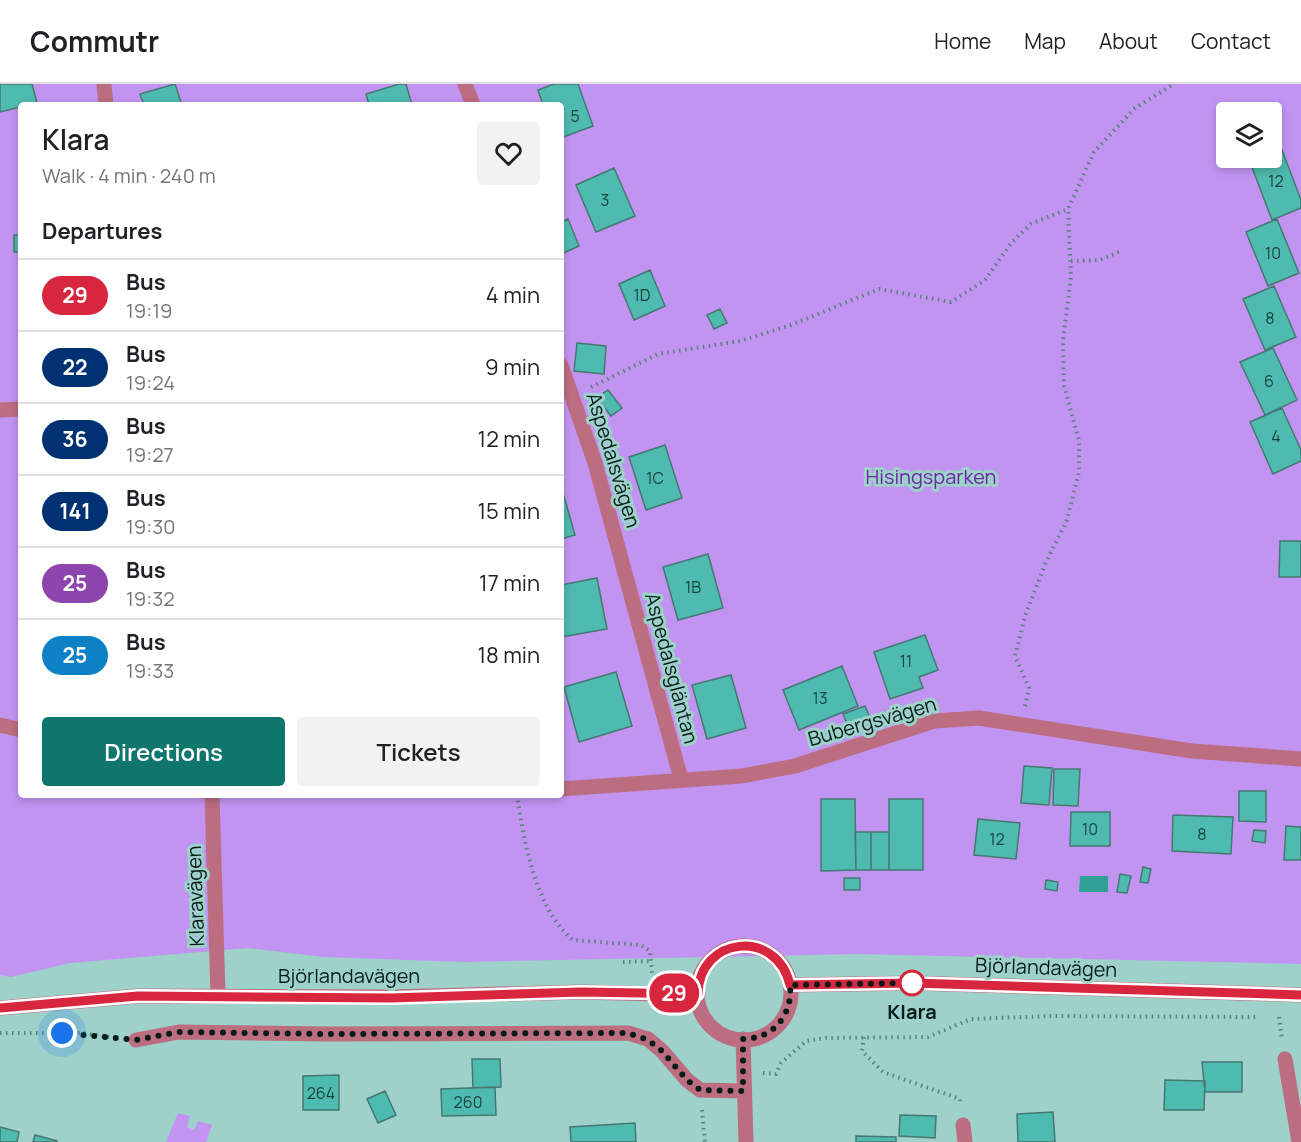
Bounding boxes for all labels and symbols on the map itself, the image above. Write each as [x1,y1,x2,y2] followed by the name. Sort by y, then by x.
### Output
[570,105,580,127] house number: 5
[1268,170,1284,192] house number: 12
[601,189,609,211] house number: 3
[1265,242,1281,264] house number: 10
[634,284,651,306] house number: 1D
[1265,307,1275,329] house number: 8
[1264,370,1274,392] house number: 6
[581,389,647,531] street label: Aspedalsvägen
[1271,425,1281,447] house number: 4
[866,463,996,490] park label: Hisingsparken
[646,467,664,489] house number: 1C
[685,576,701,598] house number: 1B
[639,589,705,747] street label: Aspedalsgläntan
[900,650,912,672] house number: 11
[812,687,828,709] house number: 13
[805,690,939,752] street label: Bubergsvägen
[1082,818,1098,840] house number: 10
[1197,823,1207,845] house number: 8
[989,828,1005,850] house number: 12
[180,845,210,947] street label: Klaravägen
[974,951,1118,983] street label: Björlandavägen
[278,962,420,989] street label: Björlandavägen
[899,970,925,996] marker: Klara
[647,974,701,1012] line badge: 29
[887,998,937,1025] place label: Klara
[47,1018,77,1048] your location
[307,1082,335,1104] house number: 264
[454,1091,482,1113] house number: 260

